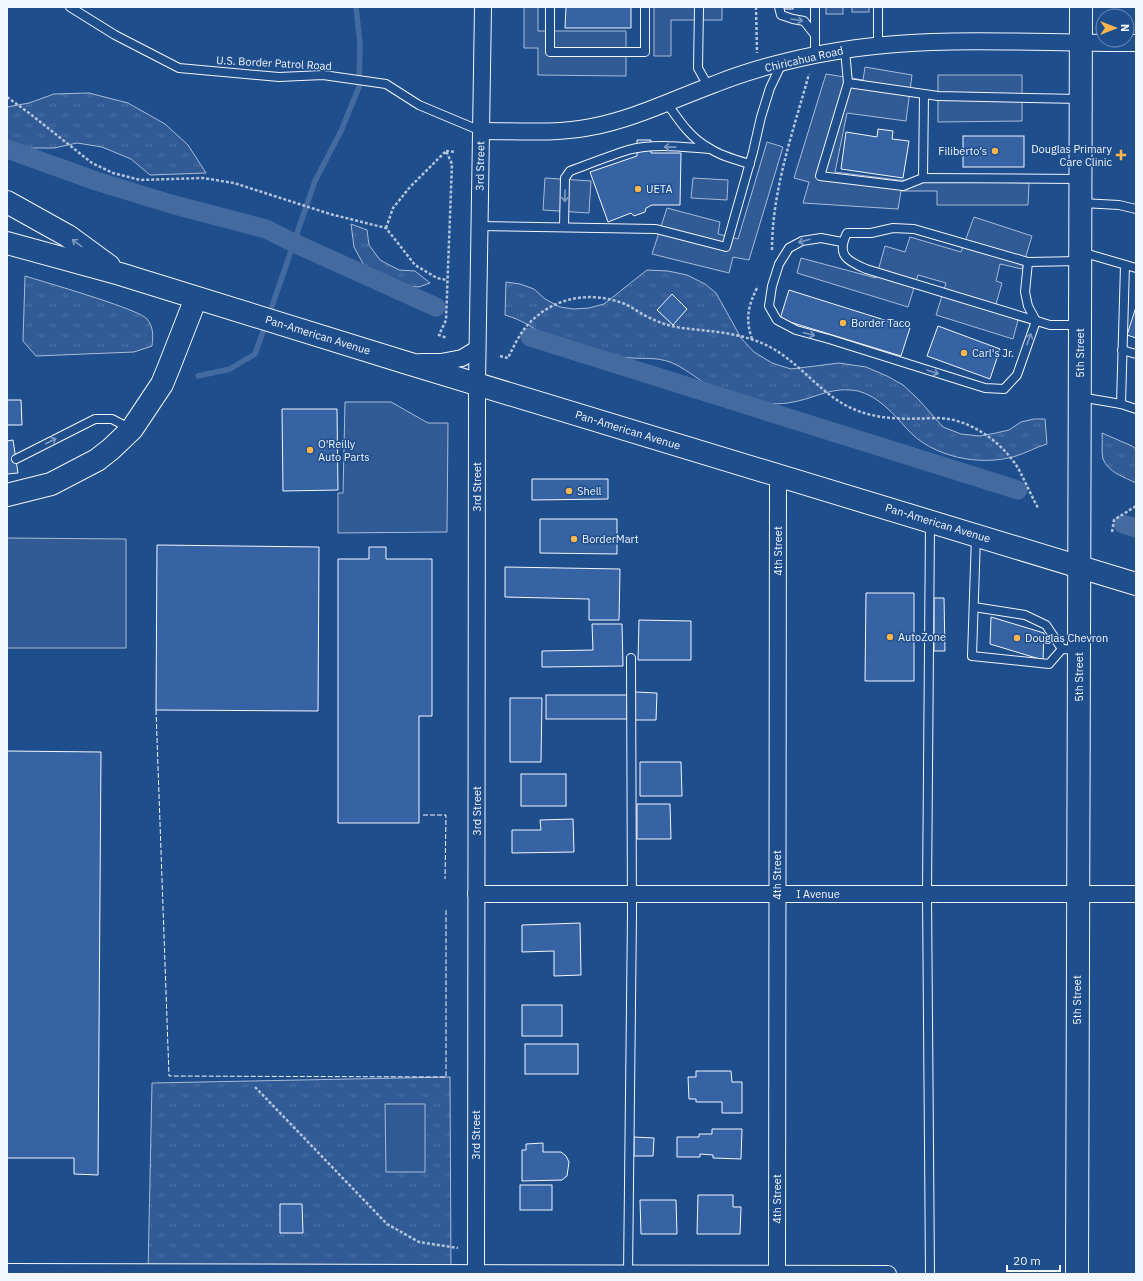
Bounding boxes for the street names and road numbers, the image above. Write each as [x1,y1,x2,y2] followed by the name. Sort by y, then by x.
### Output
[763,43,845,75] street label: Chiricahua Road
[216,53,332,73] street label: U.S. Border Patrol Road
[473,141,487,191] street label: 3rd Street
[264,312,372,358] street label: Pan-American Avenue
[1073,328,1087,378] street label: 5th Street
[574,407,682,453] street label: Pan-American Avenue
[470,462,484,512] street label: 3rd Street
[884,500,992,546] street label: Pan-American Avenue
[771,526,785,576] street label: 4th Street
[1072,652,1086,702] street label: 5th Street
[470,786,484,836] street label: 3rd Street
[770,850,784,900] street label: 4th Street
[796,887,840,901] street label: I Avenue
[1070,975,1084,1025] street label: 5th Street
[469,1110,483,1160] street label: 3rd Street
[770,1174,784,1224] street label: 4th Street

